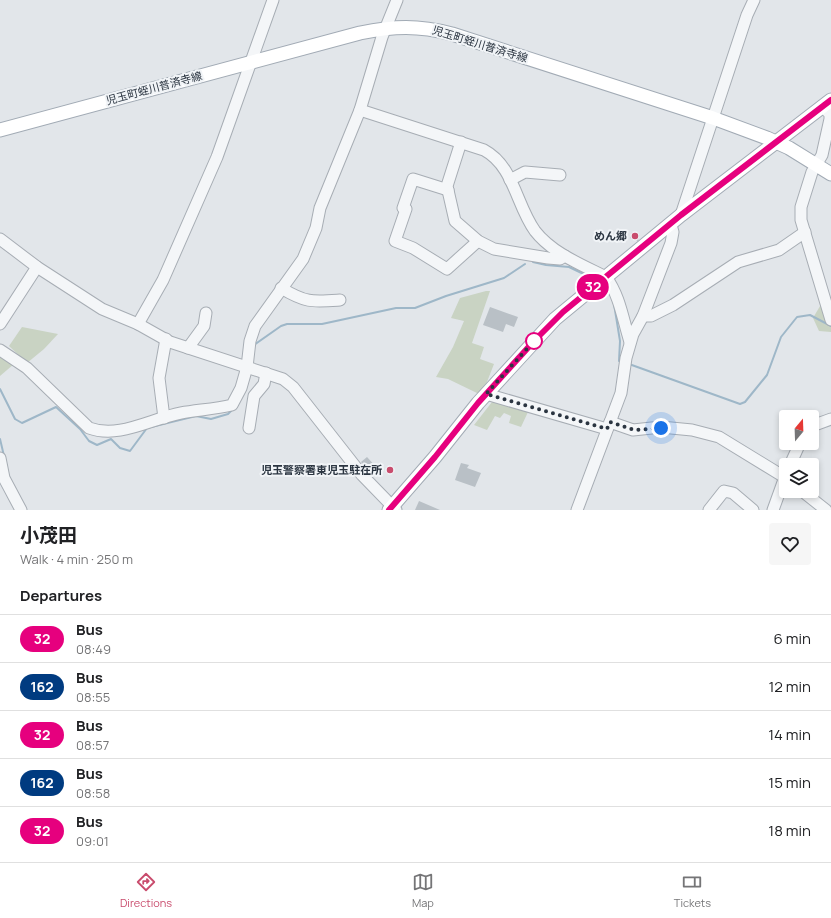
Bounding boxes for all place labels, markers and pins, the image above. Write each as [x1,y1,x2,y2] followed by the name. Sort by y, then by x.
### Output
[594,228,627,243] place label: めん郷
[630,231,640,241] marker: めん郷
[525,332,543,350] unlabelled marker
[261,462,382,477] place label: 児玉警察署東児玉駐在所
[385,465,395,475] marker: 児玉警察署東児玉駐在所

